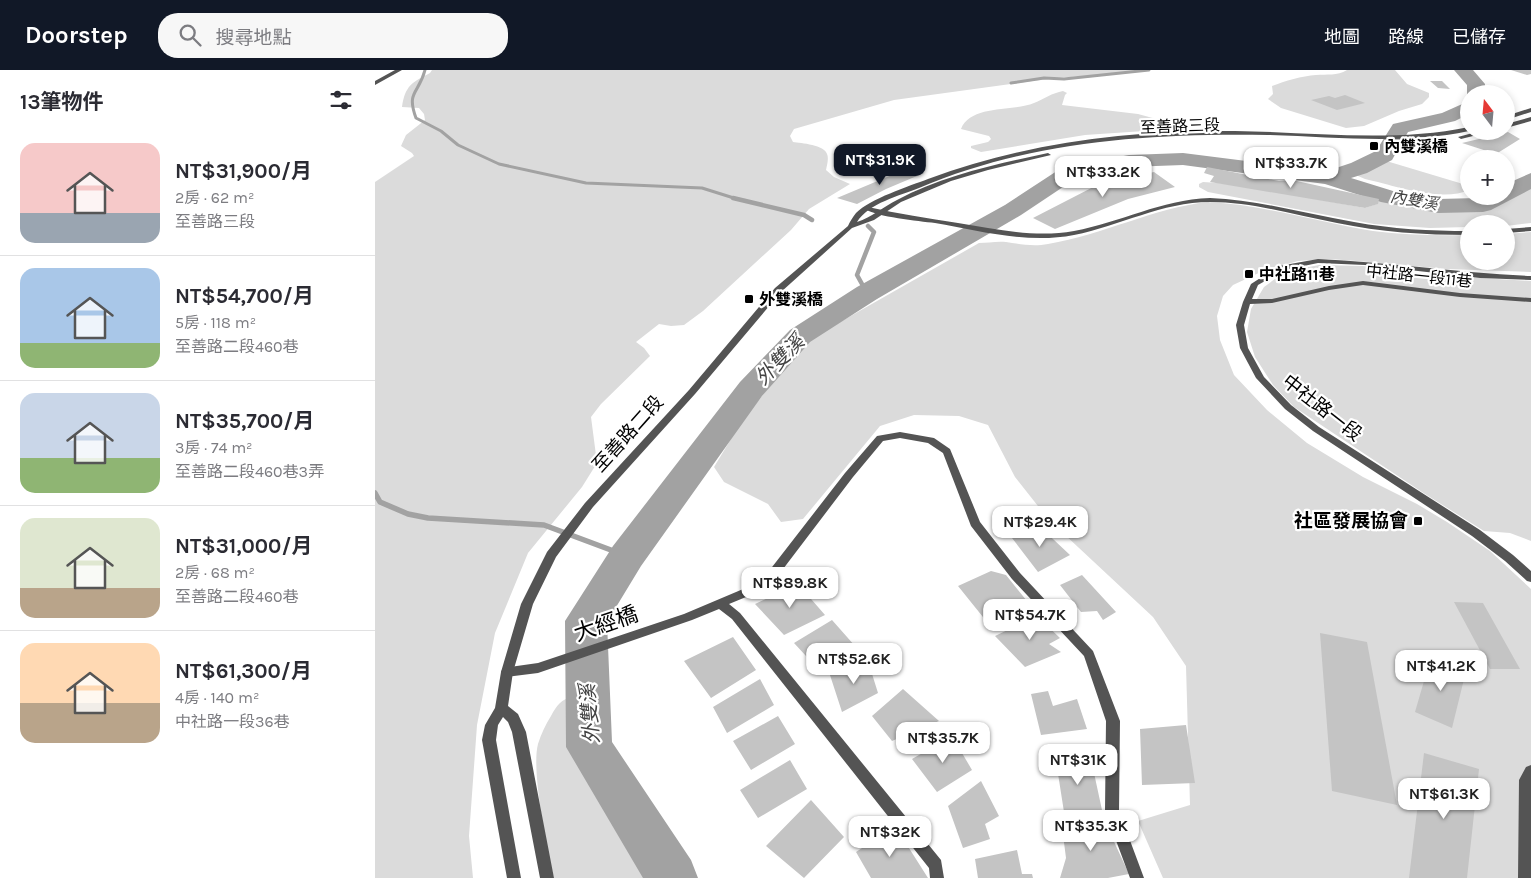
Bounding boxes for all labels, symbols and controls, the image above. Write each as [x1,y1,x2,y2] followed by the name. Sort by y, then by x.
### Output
[158,13,508,58] search box
[25,21,128,49] text: Doorstep
[176,21,204,49] icon: search
[1324,26,1360,48] text: 地圖
[1388,26,1424,48] text: 路線
[1452,26,1506,48] text: 已儲存
[216,27,292,49] text: 搜尋地點
[1460,85,1515,140] north arrow
[1460,85,1515,270] map controls
[327,86,355,114] icon: filters
[20,90,104,114] text: 13筆物件
[1140,115,1220,137] street label: 至善路三段
[1384,137,1448,156] place label: 內雙溪橋
[1368,140,1380,152] marker: 內雙溪橋
[828,144,932,186] pin: NT$31.9K
[1239,146,1343,189] pin: NT$33.7K
[845,150,915,169] text: NT$31.9K
[1460,150,1515,205] button: +
[1255,153,1327,172] text: NT$33.7K
[1051,156,1155,198] pin: NT$33.2K
[175,159,312,183] text: NT$31,900/月
[1066,162,1140,181] text: NT$33.2K
[60,163,120,223] icon: home
[1389,186,1441,214] water label: 內雙溪
[175,188,254,207] text: 2房 · 62 m²
[175,212,255,231] text: 至善路三段
[1460,215,1515,270] button: −
[1365,261,1473,291] street label: 中社路一段11巷
[1259,265,1335,284] place label: 中社路11巷
[1243,268,1255,280] marker: 中社路11巷
[175,284,314,308] text: NT$54,700/月
[60,288,120,348] icon: home
[759,290,823,309] place label: 外雙溪橋
[743,293,755,305] marker: 外雙溪橋
[175,313,256,332] text: 5房 · 118 m²
[751,328,811,390] water label: 外雙溪
[175,337,299,356] text: 至善路二段460巷
[1278,370,1366,446] street label: 中社路一段
[588,391,668,477] street label: 至善路二段
[175,409,314,433] text: NT$35,700/月
[60,413,120,473] icon: home
[175,438,253,457] text: 3房 · 74 m²
[175,462,324,481] text: 至善路二段460巷3弄
[988,506,1092,548] pin: NT$29.4K
[1294,510,1408,532] place label: 社區發展協會
[1003,512,1077,531] text: NT$29.4K
[1412,515,1424,527] marker: 社區發展協會
[175,534,312,558] text: NT$31,000/月
[60,538,120,598] icon: home
[175,563,255,582] text: 2房 · 68 m²
[738,566,842,609] pin: NT$89.8K
[752,573,828,592] text: NT$89.8K
[175,587,299,606] text: 至善路二段460巷
[978,598,1082,641] pin: NT$54.7K
[571,601,641,647] street label: 大經橋
[994,605,1066,624] text: NT$54.7K
[802,642,906,685] pin: NT$52.6K
[817,649,891,668] text: NT$52.6K
[1389,650,1493,692] pin: NT$41.2K
[1406,656,1476,675] text: NT$41.2K
[175,659,312,683] text: NT$61,300/月
[60,663,120,723] icon: home
[576,680,604,745] water label: 外雙溪
[175,688,259,707] text: 4房 · 140 m²
[175,712,290,731] text: 中社路一段36巷
[891,722,995,764] pin: NT$35.7K
[907,728,979,747] text: NT$35.7K
[1037,744,1119,786] pin: NT$31K
[1049,750,1107,769] text: NT$31K
[1392,778,1496,820] pin: NT$61.3K
[1409,784,1479,803] text: NT$61.3K
[1039,810,1143,852] pin: NT$35.3K
[849,816,931,858] pin: NT$32K
[1054,816,1128,835] text: NT$35.3K
[859,822,921,841] text: NT$32K

